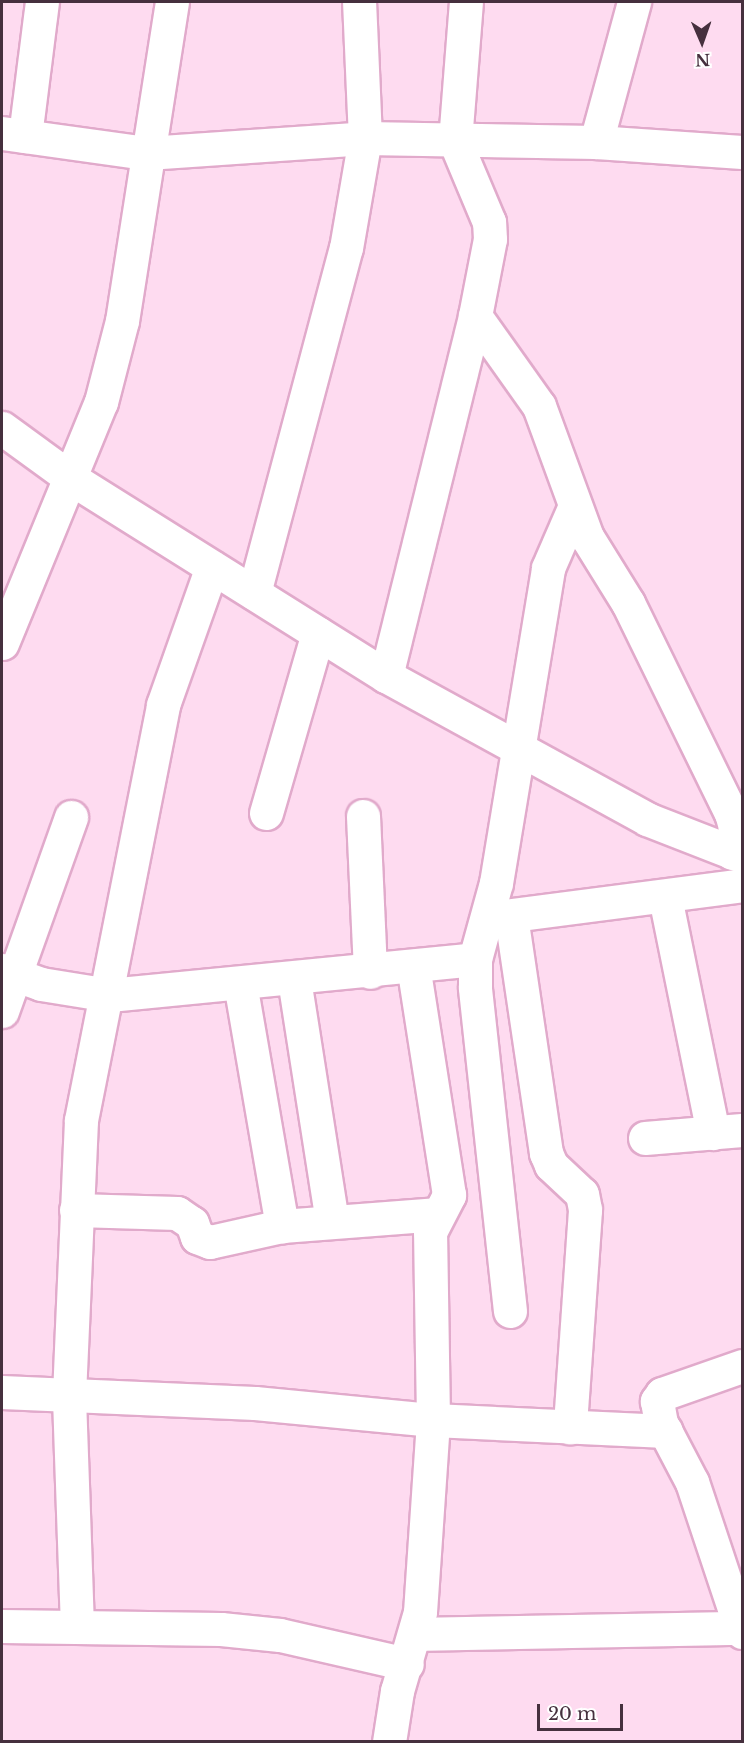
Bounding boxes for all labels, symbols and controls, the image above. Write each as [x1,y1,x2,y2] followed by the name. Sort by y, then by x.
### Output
[672,12,732,72] north arrow
[695,50,711,70] text: N
[540,1692,626,1730] scale bar
[548,1703,596,1725] text: 20 m

